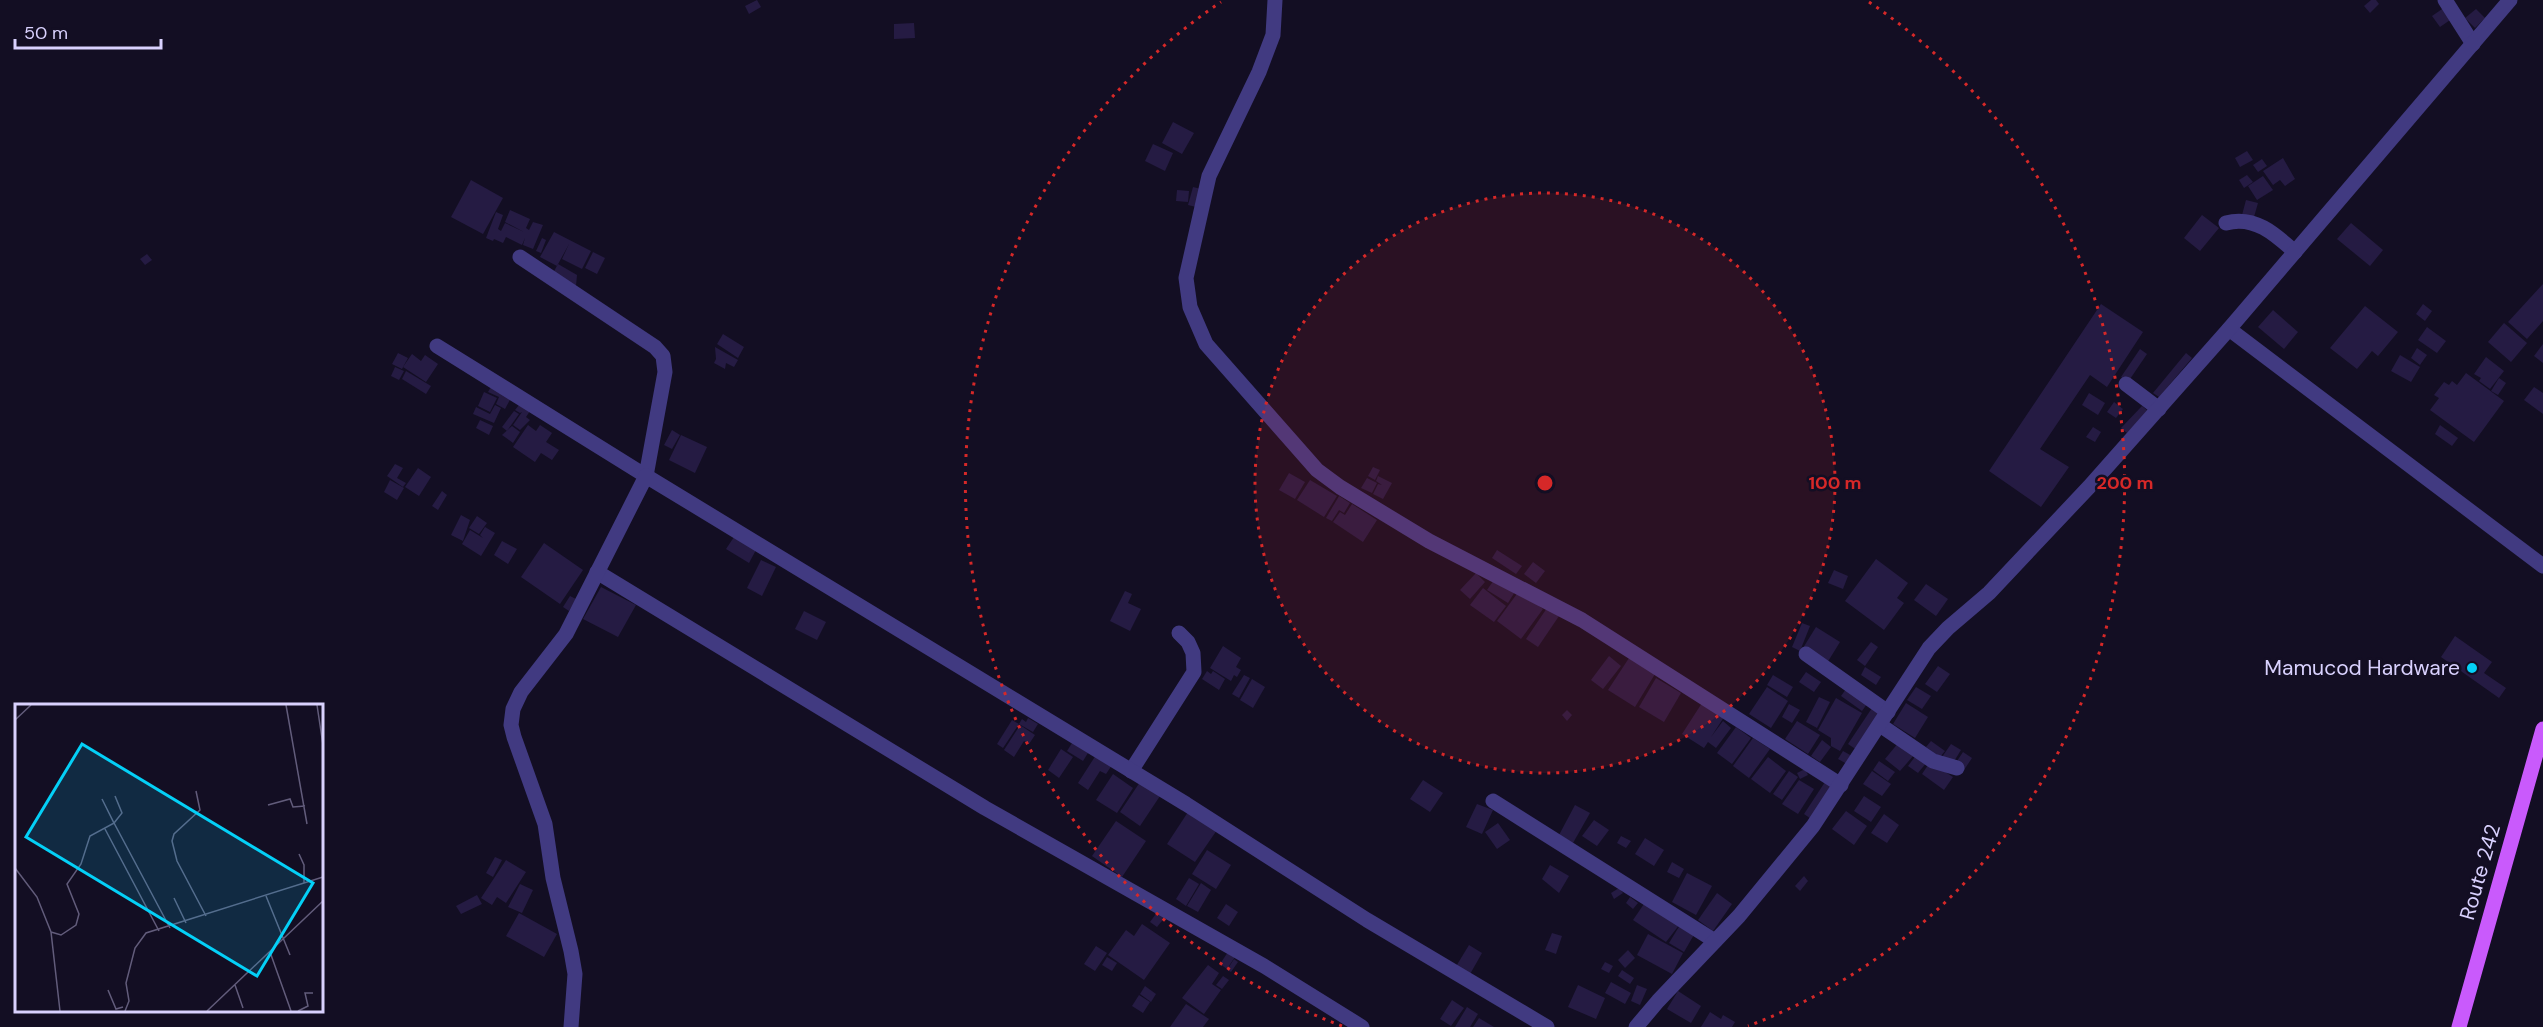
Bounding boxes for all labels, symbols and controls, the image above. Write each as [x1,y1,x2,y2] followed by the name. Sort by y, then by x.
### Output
[15,12,160,50] scale bar
[24,21,68,45] text: 50 m
[1808,471,1862,495] text: 100 m
[2097,471,2153,495] text: 200 m
[1535,473,1555,493] centre of rings
[2264,654,2460,682] place label: Mamucod Hardware
[2465,661,2479,675] marker: Mamucod Hardware
[15,704,322,1012] inset map
[2453,821,2507,923] street label: Route 242

